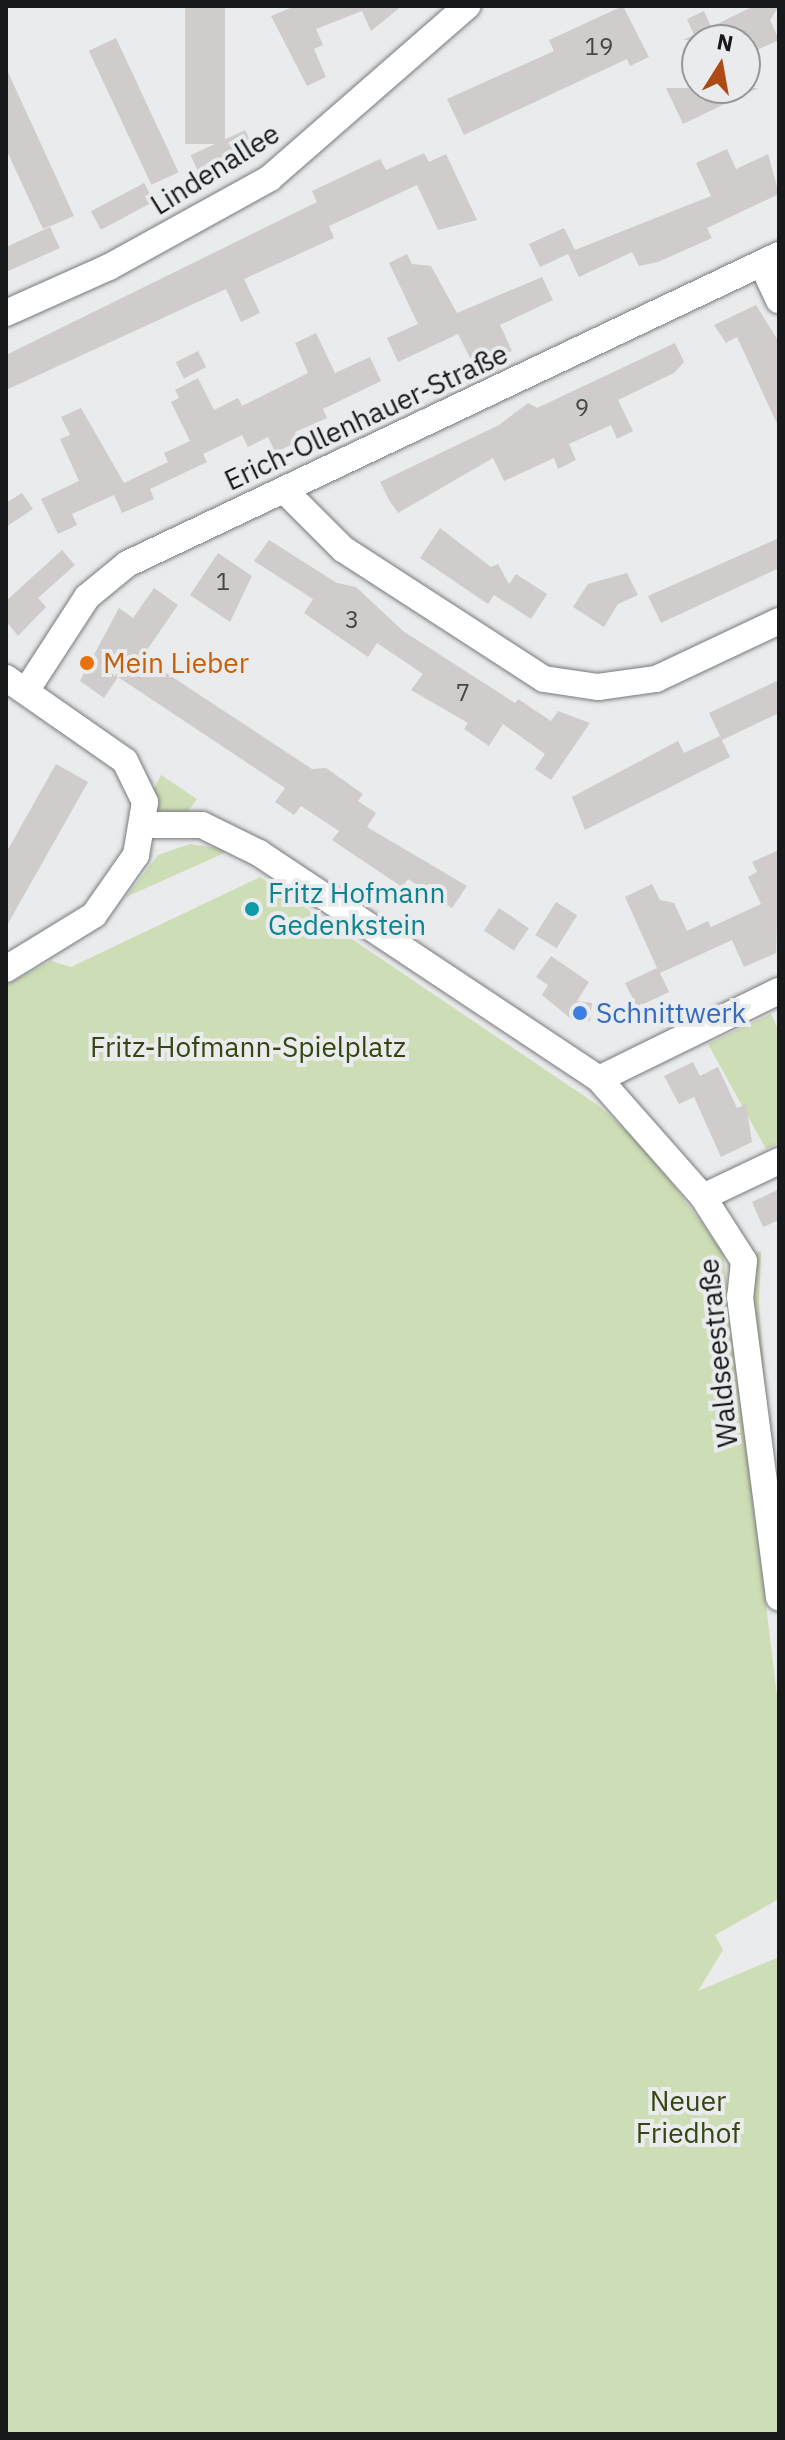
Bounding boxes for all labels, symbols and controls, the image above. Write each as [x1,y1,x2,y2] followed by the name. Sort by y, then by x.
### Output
[681,24,761,104] north arrow
[715,26,736,58] text: N
[585,33,613,61] house number: 19
[145,116,285,222] street label: Lindenallee
[219,337,513,497] street label: Erich-Ollenhauer-Straße
[575,394,589,422] house number: 9
[216,568,230,596] house number: 1
[345,606,359,634] house number: 3
[103,646,249,680] place label: Mein Lieber
[78,654,96,672] marker: Mein Lieber
[456,679,470,707] house number: 7
[268,876,445,942] place label: Fritz Hofmann Gedenkstein
[243,900,261,918] marker: Fritz Hofmann Gedenkstein
[596,996,746,1030] place label: Schnittwerk
[571,1004,589,1022] marker: Schnittwerk
[90,1030,406,1064] park label: Fritz-Hofmann-Spielplatz
[691,1257,745,1449] street label: Waldseestraße
[636,2084,740,2150] park label: Neuer Friedhof

